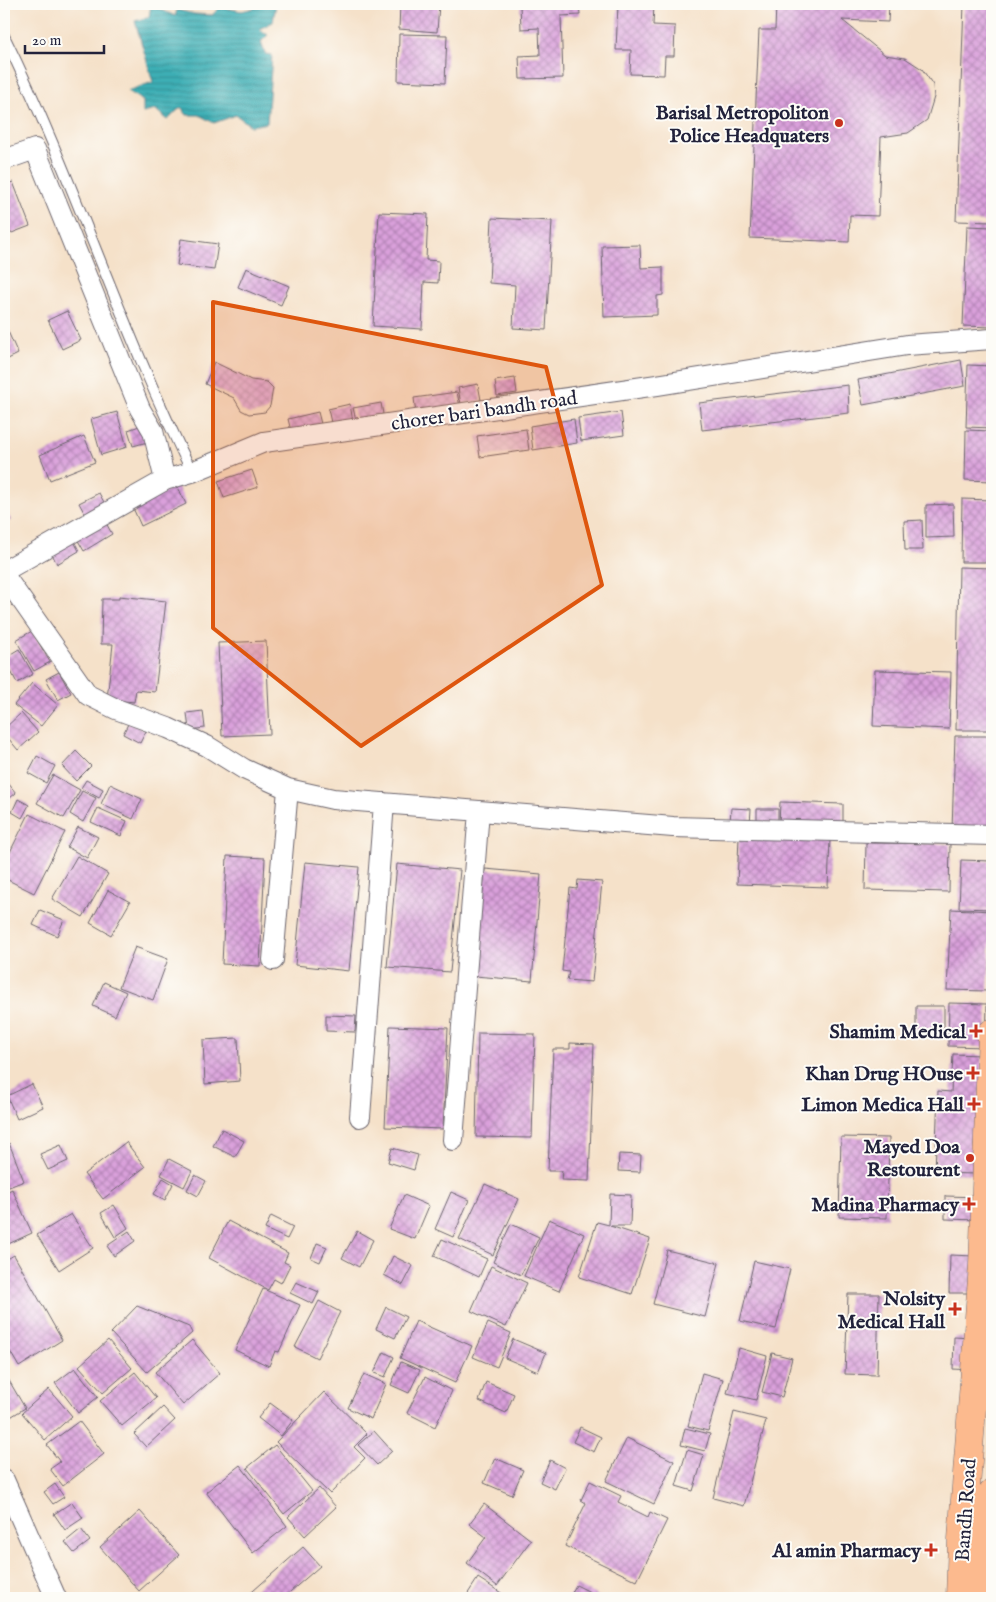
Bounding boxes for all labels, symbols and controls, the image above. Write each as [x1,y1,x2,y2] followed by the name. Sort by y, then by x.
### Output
[25,22,104,54] scale bar
[32,31,62,50] text: 20 m
[656,101,829,149] place label: Barisal Metropoliton Police Headquaters
[833,117,845,129] marker: Barisal Metropoliton Police Headquaters
[390,386,579,437] street label: chorer bari bandh road
[829,1020,967,1045] place label: Shamim Medical
[970,1025,982,1037] marker: Shamim Medical
[805,1062,964,1087] place label: Khan Drug HOuse
[967,1067,979,1079] marker: Khan Drug HOuse
[801,1093,965,1118] place label: Limon Medica Hall
[968,1098,980,1110] marker: Limon Medica Hall
[863,1135,960,1183] place label: Mayed Doa Restourent
[964,1152,976,1164] marker: Mayed Doa Restourent
[811,1193,960,1218] place label: Madina Pharmacy
[963,1198,975,1210] marker: Madina Pharmacy
[837,1287,946,1335] place label: Nolsity Medical Hall
[949,1303,961,1315] marker: Nolsity Medical Hall
[950,1457,983,1563] street label: Bandh Road
[771,1539,922,1564] place label: Al amin Pharmacy
[925,1544,937,1556] marker: Al amin Pharmacy

